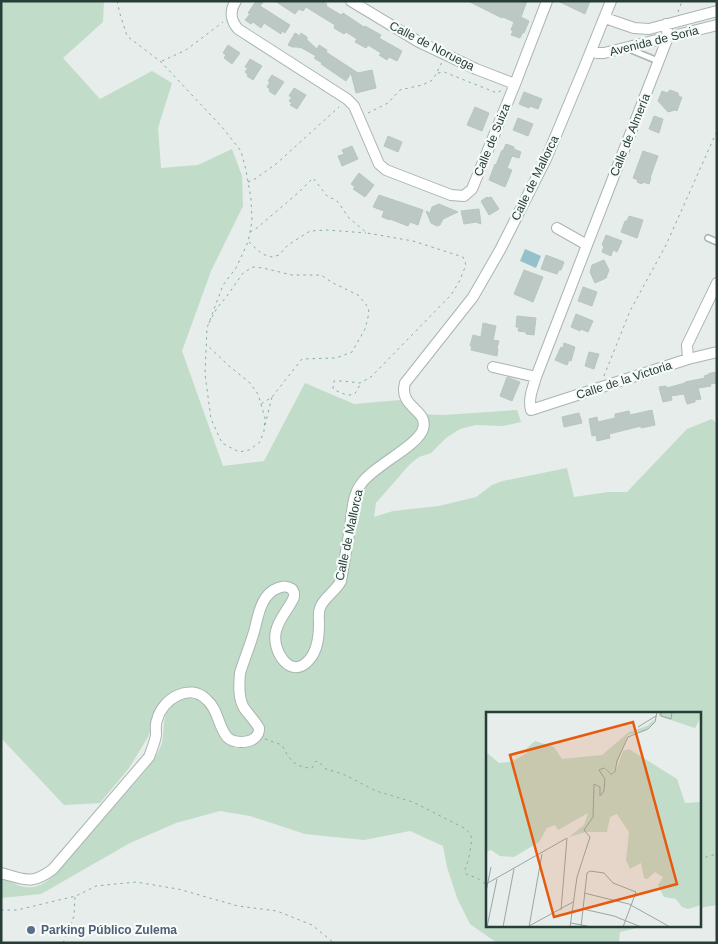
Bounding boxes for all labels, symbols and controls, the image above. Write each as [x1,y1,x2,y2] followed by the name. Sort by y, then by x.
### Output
[387,19,477,74] street label: Calle de Noruega
[608,23,700,59] street label: Avenida de Soria
[607,91,653,178] street label: Calle de Almería
[471,101,513,178] street label: Calle de Suiza
[508,133,562,223] street label: Calle de Mallorca
[574,358,674,402] street label: Calle de la Victoria
[333,488,366,582] street label: Calle de Mallorca
[486,712,700,926] inset map
[41,923,177,937] place label: Parking Público Zulema
[25,924,37,936] marker: Parking Público Zulema

